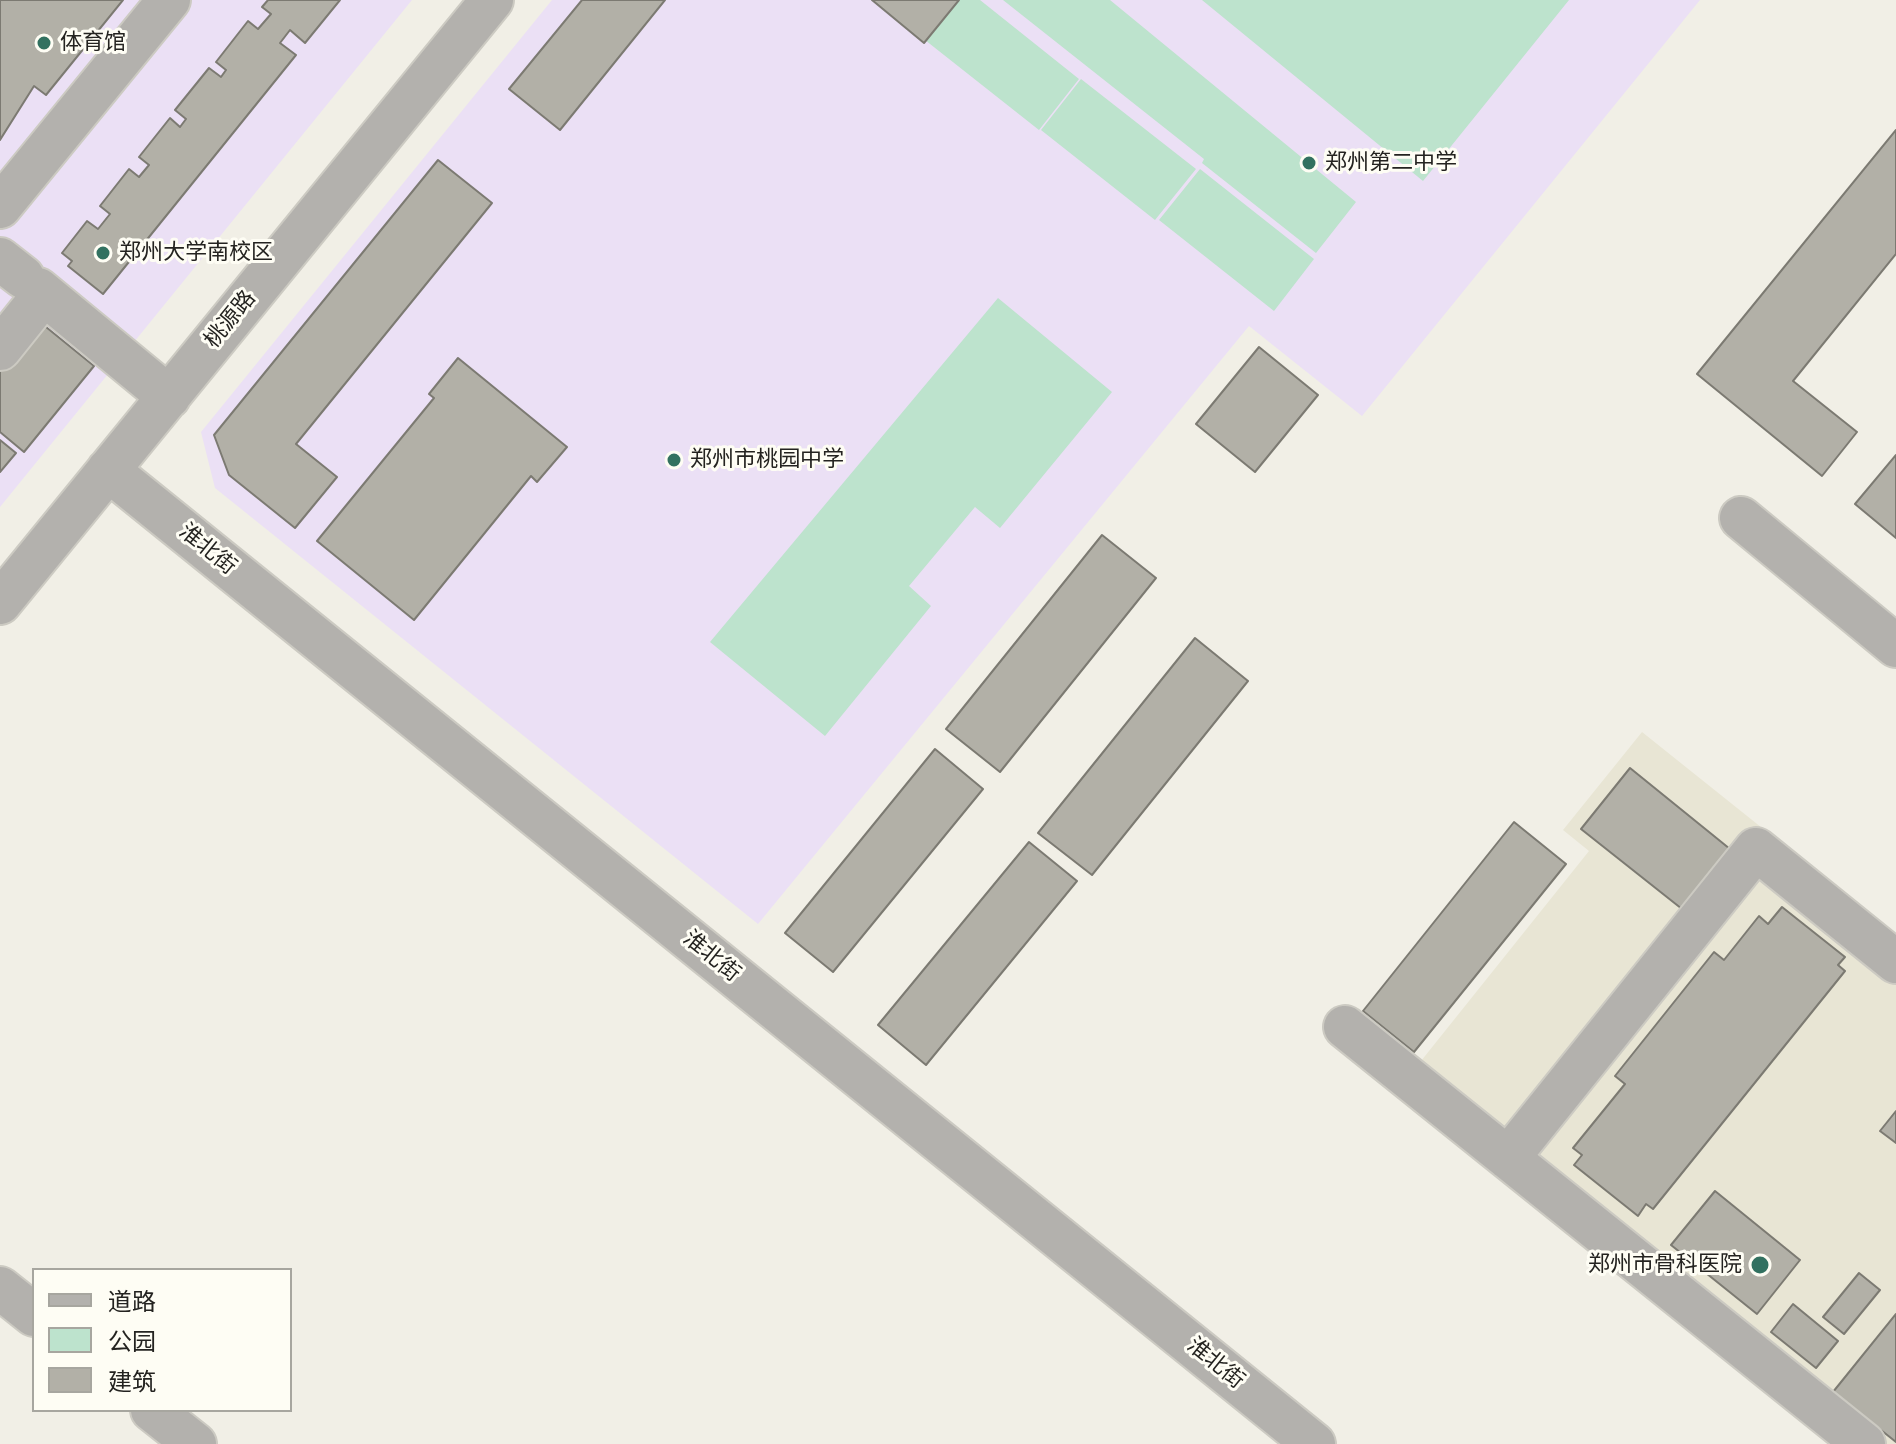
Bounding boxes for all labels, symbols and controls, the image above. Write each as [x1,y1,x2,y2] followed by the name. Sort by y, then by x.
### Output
[60,30,126,56] place label: 体育馆
[35,34,53,52] marker: 体育馆
[1325,150,1457,176] place label: 郑州第二中学
[1300,154,1318,172] marker: 郑州第二中学
[119,240,273,266] place label: 郑州大学南校区
[94,244,112,262] marker: 郑州大学南校区
[200,286,262,354] street label: 桃源路
[690,447,844,473] place label: 郑州市桃园中学
[665,451,683,469] marker: 郑州市桃园中学
[173,519,241,581] street label: 淮北街
[677,926,745,988] street label: 淮北街
[1588,1252,1742,1278] place label: 郑州市骨科医院
[1749,1254,1771,1276] marker: 郑州市骨科医院
[32,1268,292,1412] legend
[108,1285,156,1318] text: 道路
[108,1325,156,1358] text: 公园
[1181,1333,1249,1395] street label: 淮北街
[108,1365,156,1398] text: 建筑

